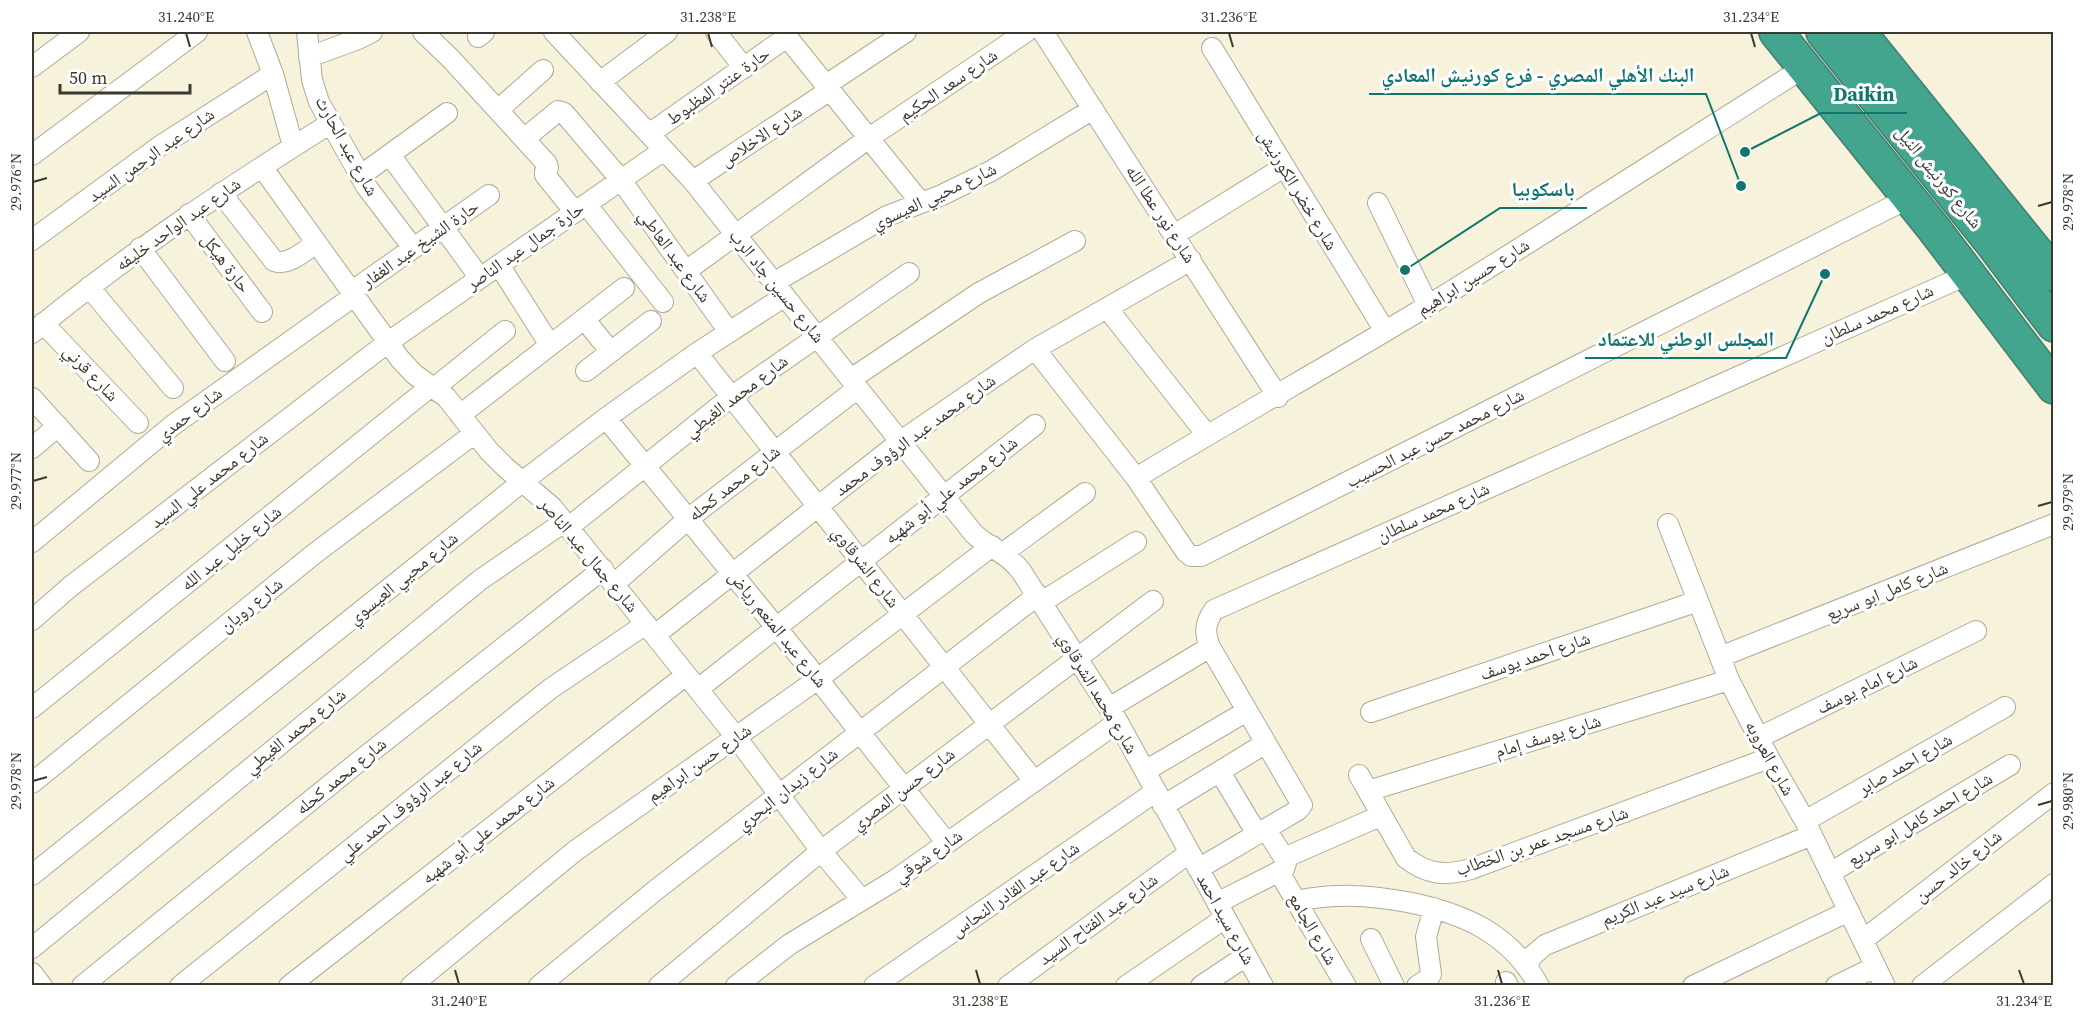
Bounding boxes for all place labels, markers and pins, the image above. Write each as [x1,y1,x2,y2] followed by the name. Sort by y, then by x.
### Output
[1369,56,1706,94] callout: البنك الأهلي المصري - فرع كورنيش المعادي
[1821,75,1907,113] callout: Daikin
[1500,170,1587,208] callout: باسكوبيا
[1585,320,1786,358] callout: المجلس الوطني للاعتماد

